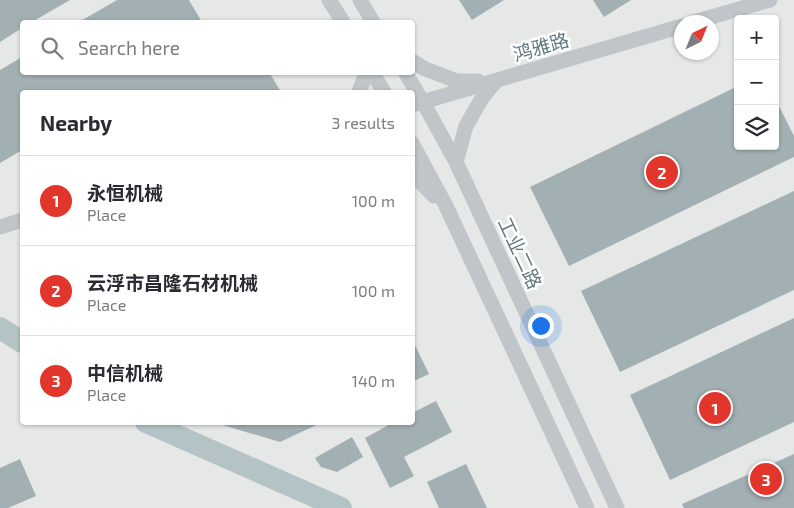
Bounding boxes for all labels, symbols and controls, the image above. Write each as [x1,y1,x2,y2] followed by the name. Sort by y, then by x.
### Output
[674,15,719,60] north arrow
[734,15,779,150] map controls
[734,15,779,60] button: +
[20,20,415,75] search box
[510,28,571,65] street label: 鸿雅路
[38,34,66,62] icon: search
[78,36,180,59] text: Search here
[734,60,779,105] button: −
[734,105,779,150] button: layers
[40,110,112,135] text: Nearby
[332,113,395,132] text: 3 results
[646,153,678,191] pin: 2
[87,181,163,204] text: 永恒机械
[53,191,59,210] text: 1
[352,191,395,210] text: 100 m
[87,205,126,224] text: Place
[494,213,547,292] street label: 工业二路
[87,271,258,294] text: 云浮市昌隆石材机械
[51,281,61,300] text: 2
[352,281,395,300] text: 100 m
[87,295,126,314] text: Place
[528,313,554,339] your location
[87,361,163,384] text: 中信机械
[51,371,61,390] text: 3
[352,371,395,390] text: 140 m
[87,385,126,404] text: Place
[699,389,731,427] pin: 1
[750,460,782,498] pin: 3

